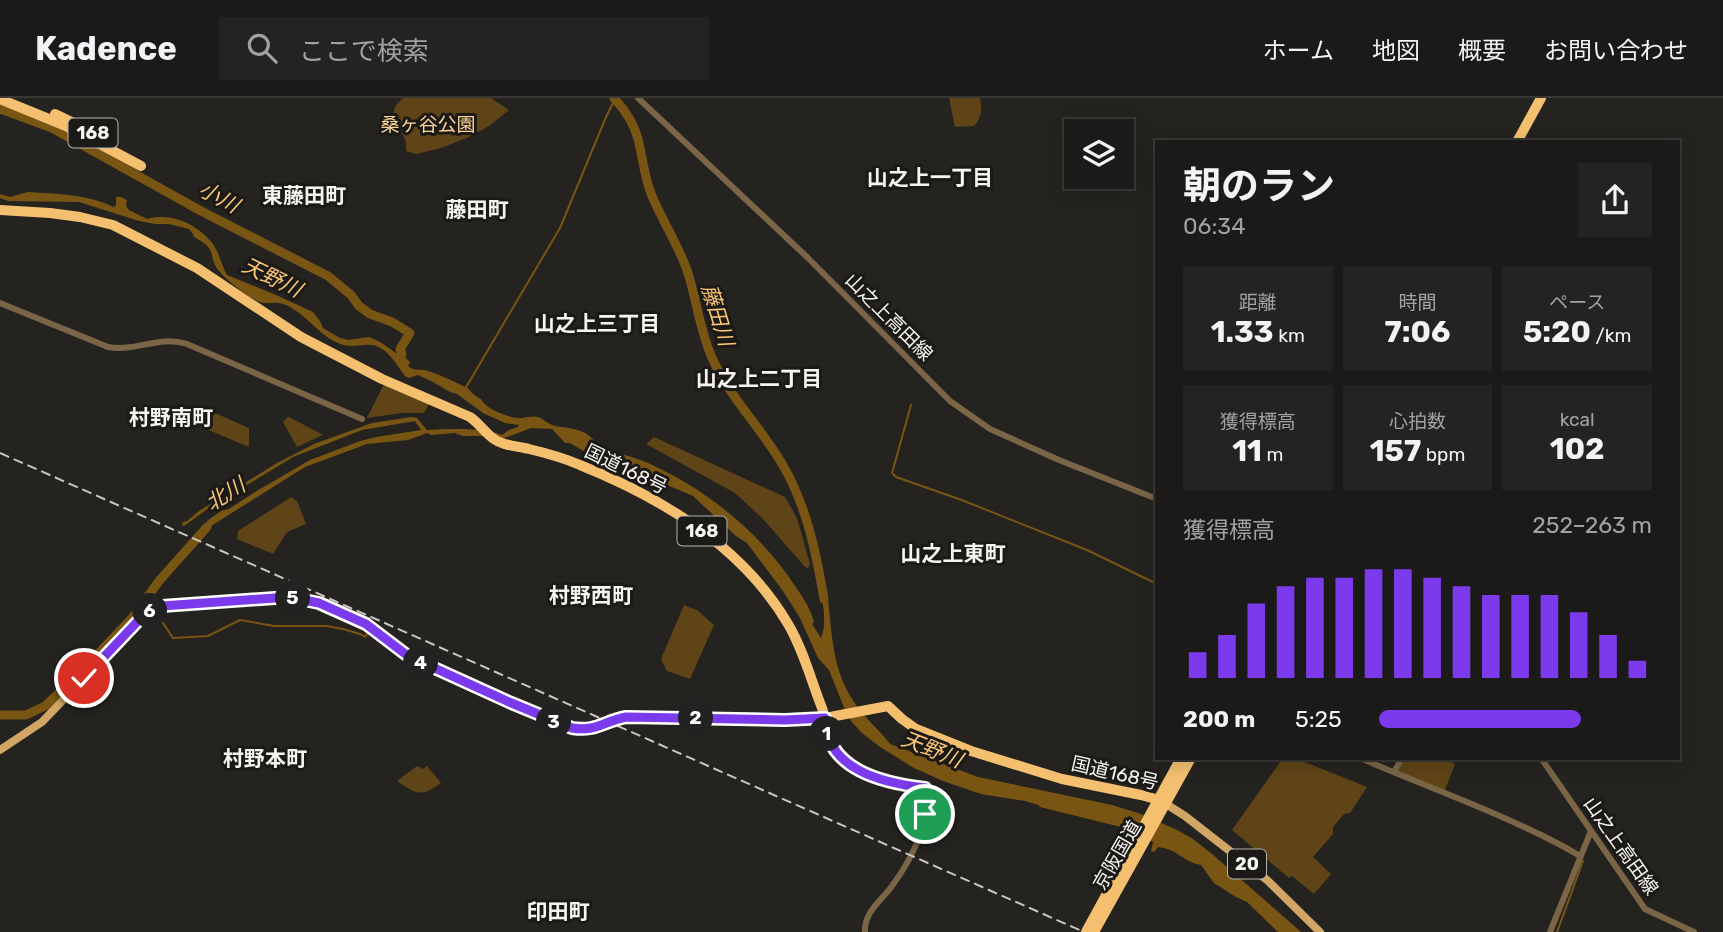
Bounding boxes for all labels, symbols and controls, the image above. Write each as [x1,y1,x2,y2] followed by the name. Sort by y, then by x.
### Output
[219,17,709,80] search box
[35,29,177,68] text: Kadence
[243,29,281,67] icon: search
[299,36,429,67] text: ここで検索
[1263,37,1334,65] text: ホーム
[1372,37,1420,65] text: 地図
[1458,37,1506,65] text: 概要
[1544,37,1688,65] text: お問い合わせ
[380,113,476,136] park label: 桑ヶ谷公園
[68,118,118,148] road number: 168
[1064,119,1134,189] map controls
[1064,119,1134,189] button: layers
[1183,163,1335,209] text: 朝のラン
[1578,163,1652,237] button: share
[867,165,993,190] district label: 山之上一丁目
[195,176,245,219] water label: 小川
[262,183,346,208] district label: 東藤田町
[446,197,509,222] district label: 藤田町
[1183,212,1245,240] text: 06:34
[238,252,308,303] water label: 天野川
[841,269,937,365] street label: 山之上高田線
[697,281,740,351] water label: 藤田川
[1239,291,1277,314] text: 距離
[1398,291,1437,314] text: 時間
[1549,291,1605,314] text: ペース
[534,311,660,336] district label: 山之上三丁目
[1211,314,1274,350] text: 1.33
[1385,314,1450,350] text: 7:06
[1523,314,1591,350] text: 5:20
[1274,324,1305,347] text: km
[1591,324,1631,347] text: /km
[696,366,822,391] district label: 山之上二丁目
[129,405,213,430] district label: 村野南町
[1560,408,1595,431] text: kcal
[1220,410,1296,433] text: 獲得標高
[1389,410,1446,433] text: 心拍数
[1550,431,1605,467] text: 102
[1232,433,1262,469] text: 11
[1370,433,1421,469] text: 157
[581,439,671,499] street label: 国道168号
[1262,443,1284,466] text: m
[1421,443,1465,466] text: bpm
[201,471,251,516] water label: 北川
[1532,511,1652,539] text: 252–263 m
[678,516,726,545] road number: 168
[1183,516,1275,544] text: 獲得標高
[901,541,1006,566] district label: 山之上東町
[276,580,310,616] pin: 5
[549,583,633,608] district label: 村野西町
[286,586,299,609] text: 5
[132,594,168,628] pin: 6
[143,599,156,622] text: 6
[404,646,438,680] pin: 4
[54,648,114,708] pin
[414,651,427,674] text: 4
[65,659,103,697] icon: check
[678,700,714,736] pin: 2
[536,704,572,740] pin: 3
[1183,705,1255,733] text: 200 m
[1295,705,1342,733] text: 5:25
[689,706,702,729] text: 2
[547,710,560,733] text: 3
[810,716,844,752] pin: 1
[822,722,831,745] text: 1
[898,726,968,773] water label: 天野川
[223,746,307,771] district label: 村野本町
[1069,752,1161,794] street label: 国道168号
[895,784,955,844] pin
[1579,793,1663,899] street label: 山之上高田線
[906,795,944,833] icon: arrive
[1088,816,1146,894] street label: 京阪国道
[1228,850,1266,878] road number: 20
[527,899,590,924] district label: 印田町

